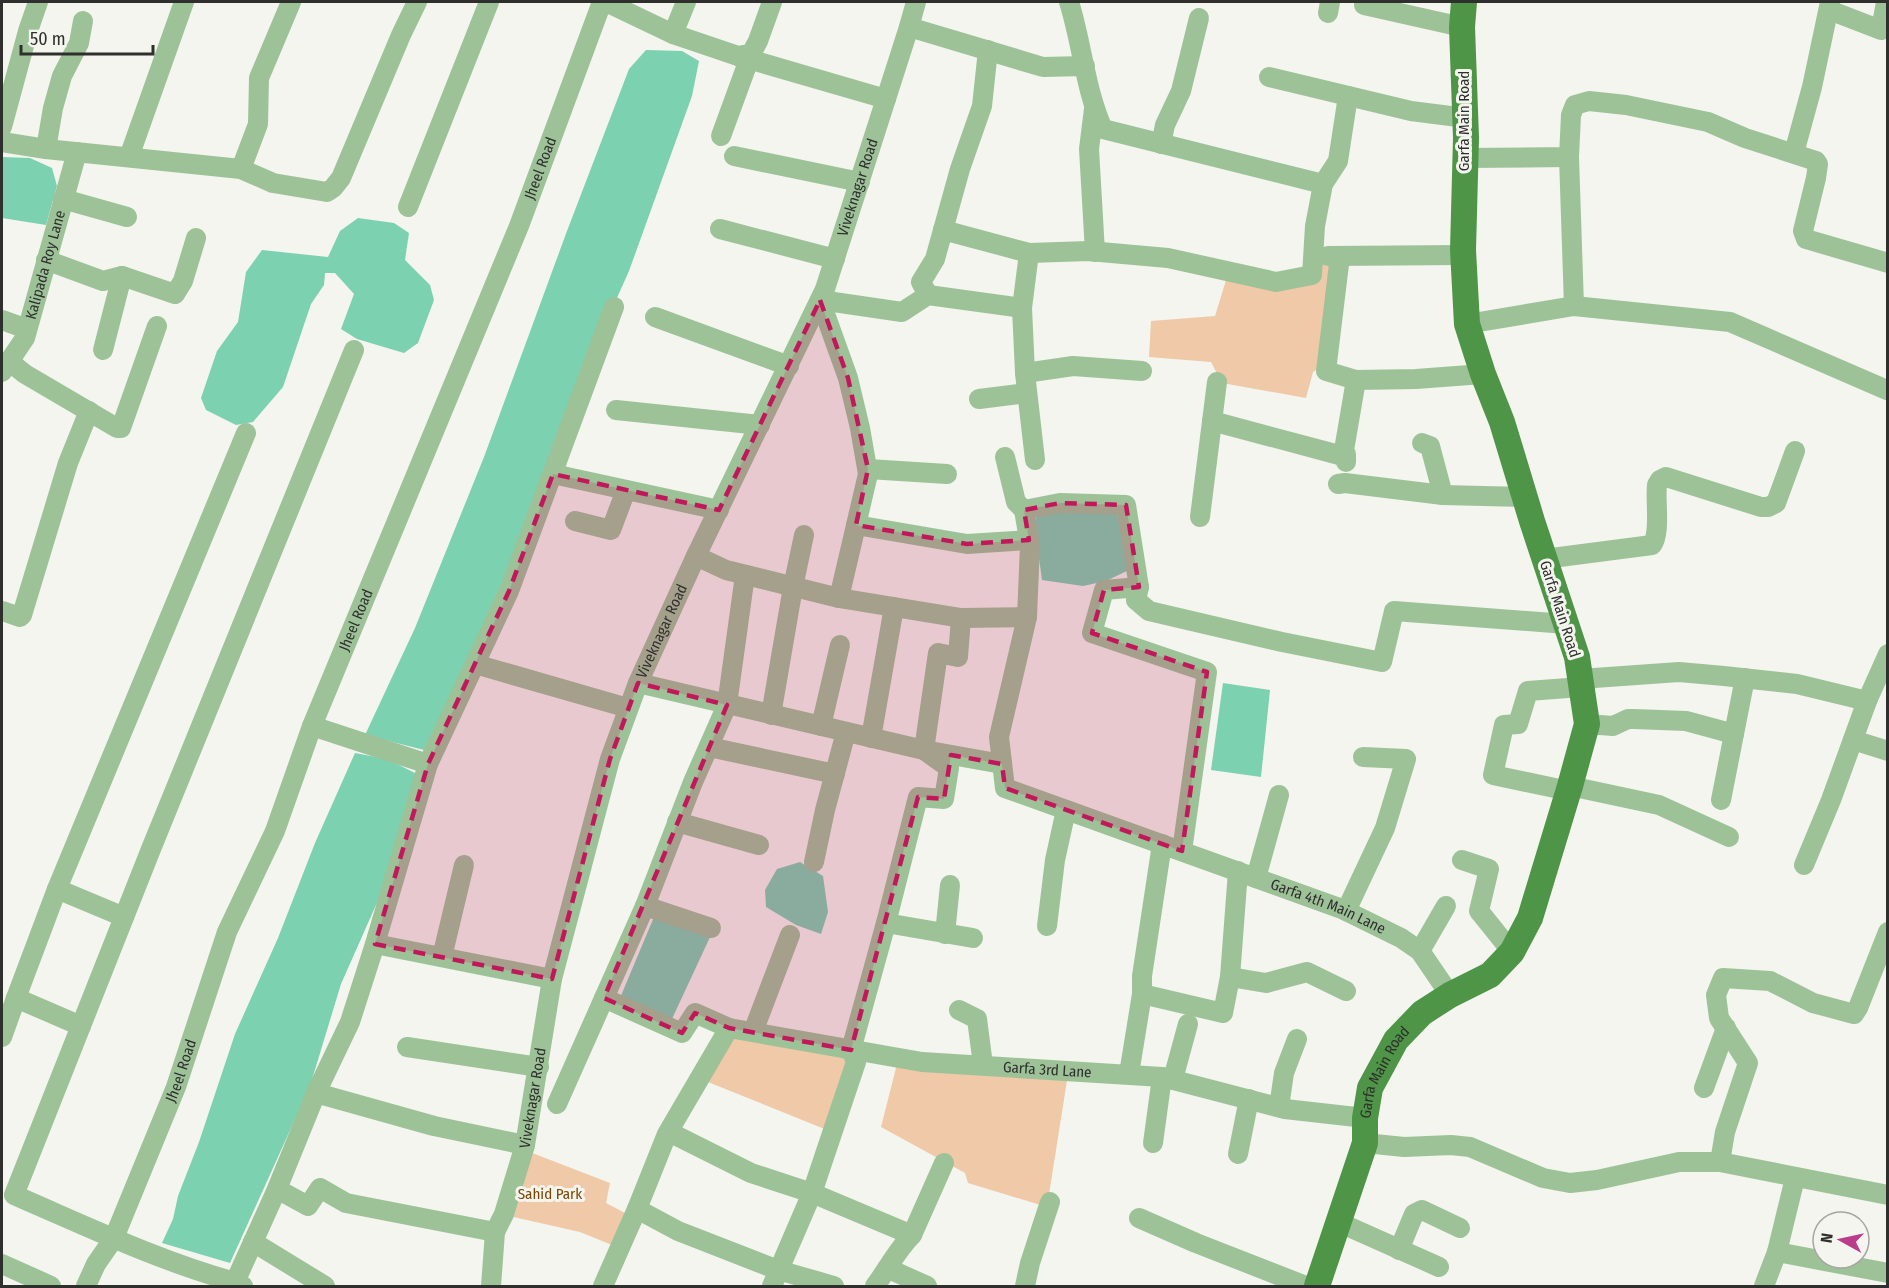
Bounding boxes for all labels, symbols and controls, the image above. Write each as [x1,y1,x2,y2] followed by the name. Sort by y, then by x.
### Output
[21,18,153,56] scale bar
[30,28,66,50] text: 50 m
[1455,71,1473,171] street label: Garfa Main Road
[521,135,560,202] street label: Jheel Road
[834,136,882,238] street label: Viveknagar Road
[22,208,69,321] street label: Kalipada Roy Lane
[1536,558,1584,660] street label: Garfa Main Road
[632,581,691,681] street label: Viveknagar Road
[335,586,377,654] street label: Jheel Road
[1268,875,1388,938] street label: Garfa 4th Main Lane
[1356,1023,1413,1120] street label: Garfa Main Road
[162,1037,200,1105] street label: Jheel Road
[516,1046,550,1150] street label: Viveknagar Road
[1002,1058,1092,1082] street label: Garfa 3rd Lane
[518,1185,582,1203] park label: Sahid Park
[1811,1210,1871,1270] north arrow
[1817,1232,1837,1244] text: N

